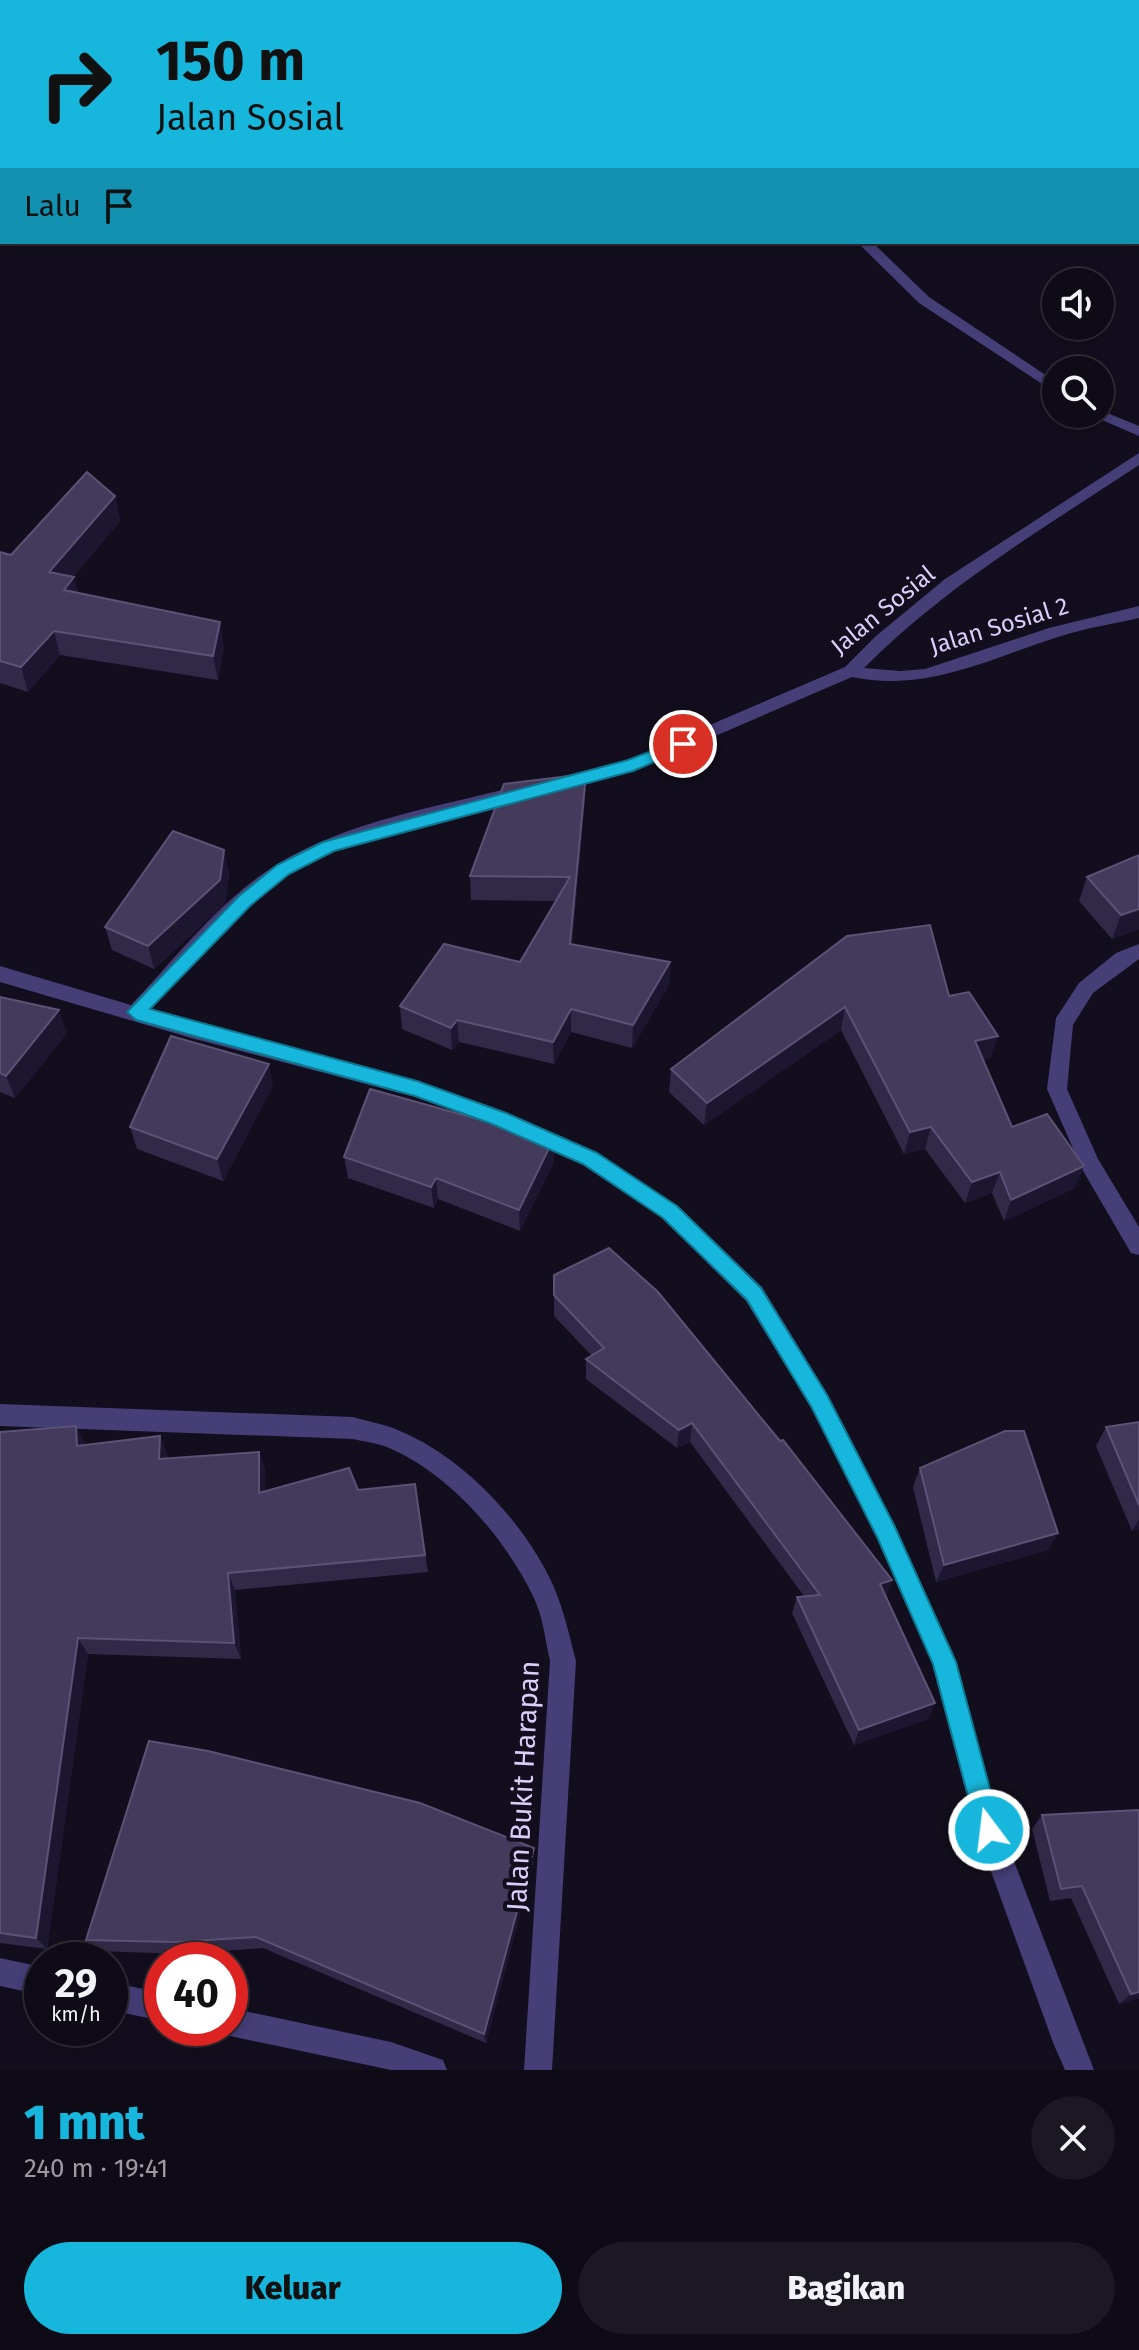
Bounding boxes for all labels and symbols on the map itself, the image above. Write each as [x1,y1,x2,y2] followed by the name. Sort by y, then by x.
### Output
[825,560,941,660] street label: Jalan Sosial
[926,592,1072,660] street label: Jalan Sosial 2
[649,710,717,778] pin
[500,1660,546,1912] street label: Jalan Bukit Harapan
[947,1788,1031,1872] position arrow
[144,1942,248,2046] speed limit sign: 40

